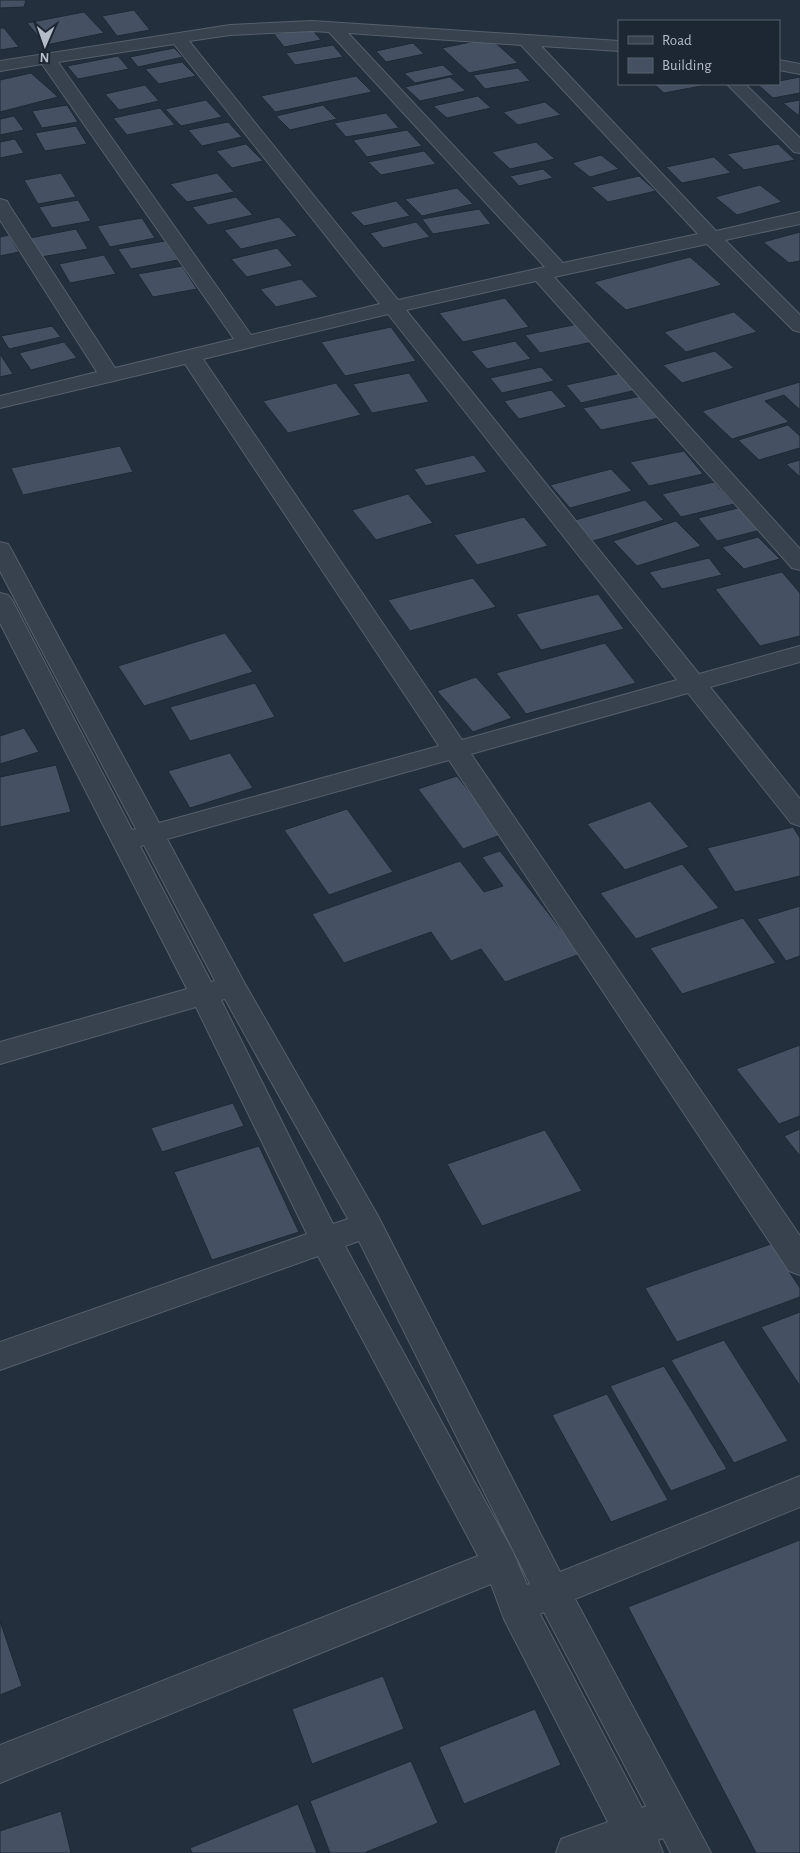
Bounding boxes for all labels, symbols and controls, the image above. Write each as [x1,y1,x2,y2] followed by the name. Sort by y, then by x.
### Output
[20,20,70,70] north arrow
[618,20,780,85] legend
[662,33,692,48] text: Road
[39,50,50,64] text: N
[662,58,712,73] text: Building

